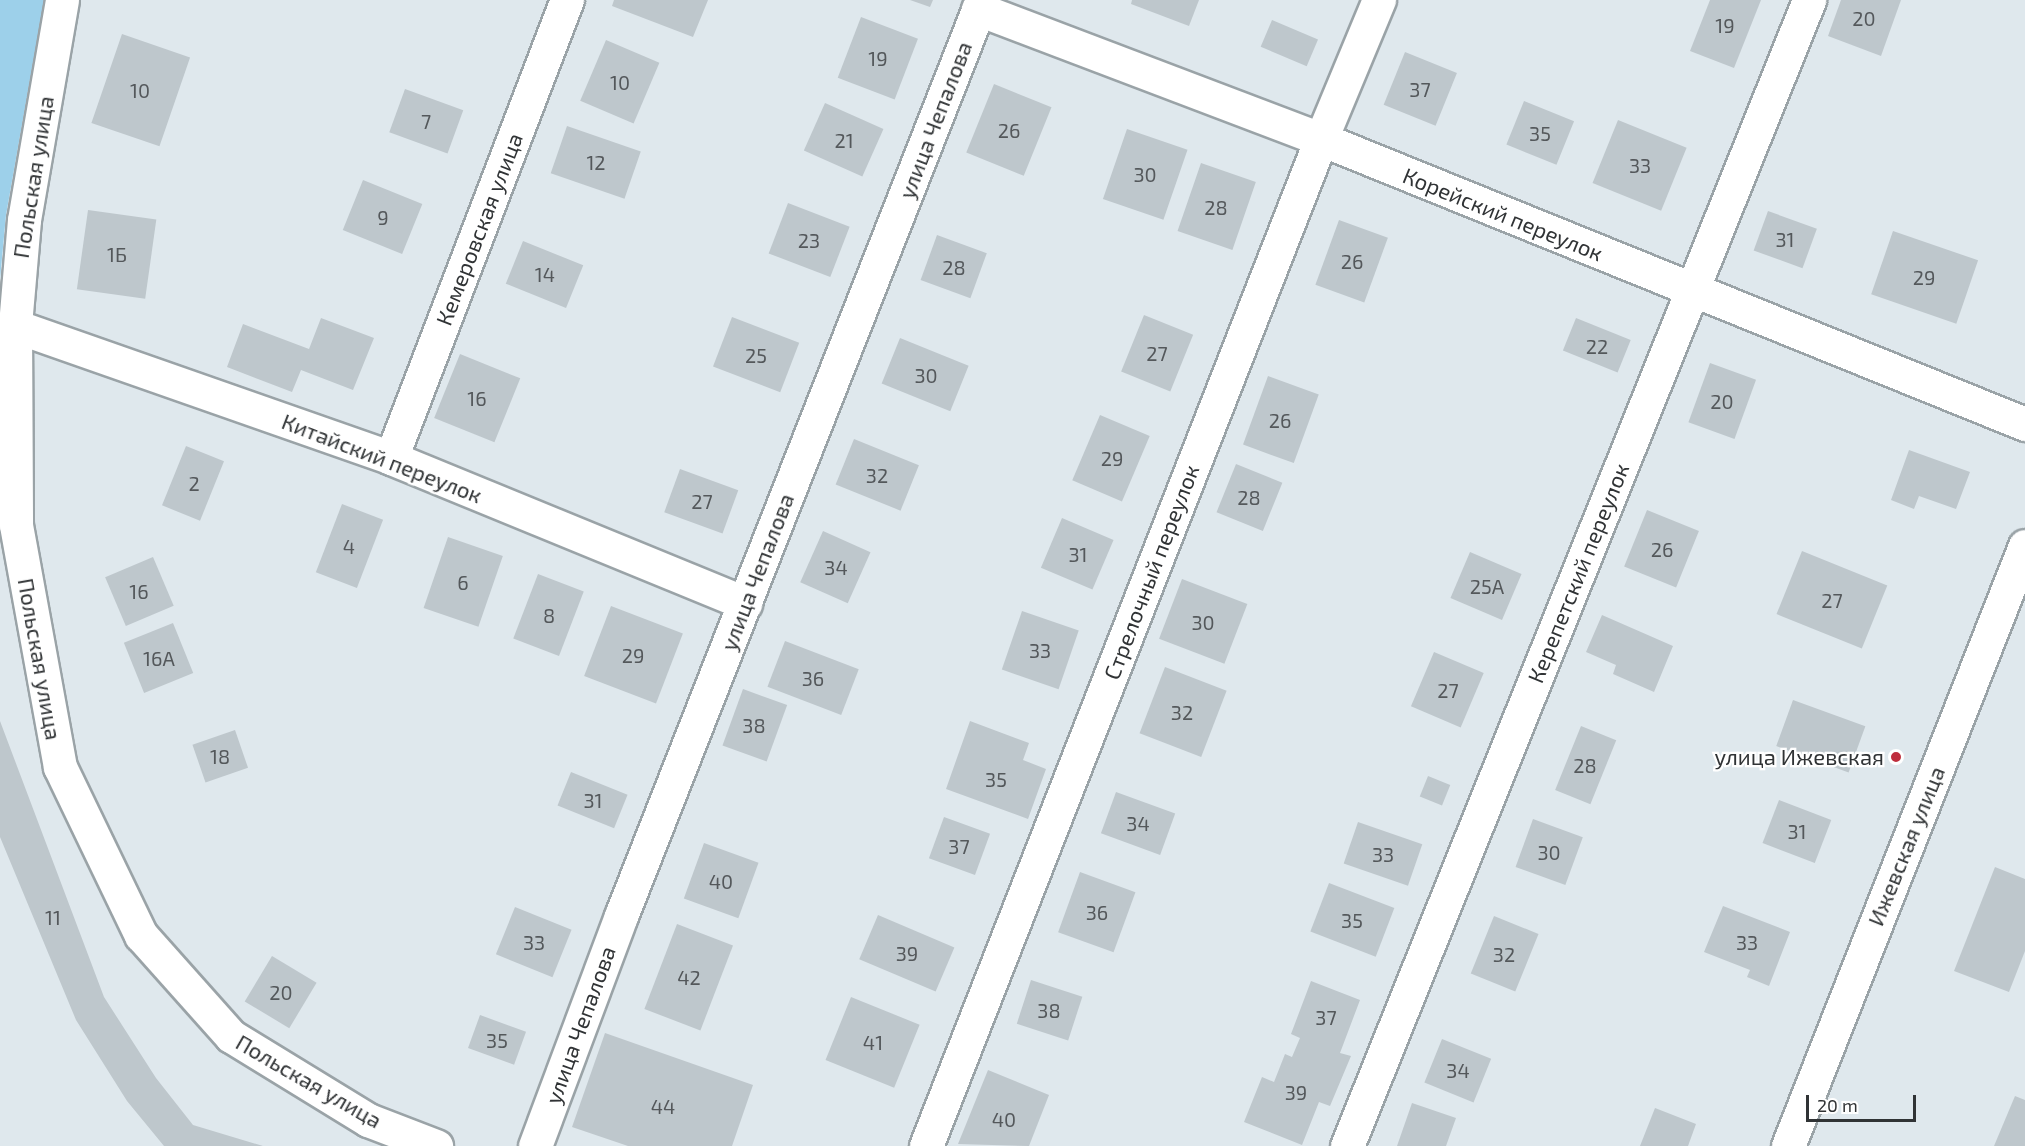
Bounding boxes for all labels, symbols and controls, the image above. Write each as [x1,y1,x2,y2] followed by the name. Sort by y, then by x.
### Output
[1852,6,1876,30] house number: 20
[1715,13,1735,37] house number: 19
[893,38,977,202] street label: улица Чепалова
[868,46,888,70] house number: 19
[610,70,630,94] house number: 10
[1409,77,1431,101] house number: 37
[130,78,150,102] house number: 10
[7,94,59,260] street label: Польская улица
[421,109,431,133] house number: 7
[998,118,1020,142] house number: 26
[1529,121,1551,145] house number: 35
[834,128,854,152] house number: 21
[430,129,528,329] street label: Кемеровская улица
[586,150,606,174] house number: 12
[1629,153,1651,177] house number: 33
[1133,162,1157,186] house number: 30
[1399,162,1607,266] street label: Корейский переулок
[1204,195,1228,219] house number: 28
[377,205,389,229] house number: 9
[1775,227,1795,251] house number: 31
[798,228,820,252] house number: 23
[107,242,127,266] house number: 1Б
[1341,249,1363,273] house number: 26
[942,255,966,279] house number: 28
[535,262,555,286] house number: 14
[1913,265,1935,289] house number: 29
[1586,334,1608,358] house number: 22
[1146,341,1168,365] house number: 27
[745,343,767,367] house number: 25
[914,363,938,387] house number: 30
[467,386,487,410] house number: 16
[1710,389,1734,413] house number: 20
[278,408,486,508] street label: Китайский переулок
[1269,408,1291,432] house number: 26
[1101,446,1123,470] house number: 29
[1522,459,1634,687] street label: Керепетский переулок
[1098,461,1204,683] street label: Стрелочный переулок
[866,463,888,487] house number: 32
[188,471,200,495] house number: 2
[1237,485,1261,509] house number: 28
[691,489,713,513] house number: 27
[715,490,799,654] street label: улица Чепалова
[343,534,355,558] house number: 4
[1651,537,1673,561] house number: 26
[1068,542,1088,566] house number: 31
[824,555,848,579] house number: 34
[457,570,469,594] house number: 6
[1470,574,1504,598] house number: 25А
[13,576,67,742] street label: Польская улица
[129,579,149,603] house number: 16
[1821,588,1843,612] house number: 27
[543,603,555,627] house number: 8
[1191,610,1215,634] house number: 30
[1029,638,1051,662] house number: 33
[622,643,644,667] house number: 29
[143,646,175,670] house number: 16А
[802,666,824,690] house number: 36
[1437,678,1459,702] house number: 27
[1171,700,1193,724] house number: 32
[742,713,766,737] house number: 38
[210,744,230,768] house number: 18
[1714,744,1884,770] place label: улица Ижевская
[1889,750,1903,764] marker: улица Ижевская
[1573,753,1597,777] house number: 28
[1862,762,1950,930] street label: Ижевская улица
[985,767,1007,791] house number: 35
[583,788,603,812] house number: 31
[1126,811,1150,835] house number: 34
[1787,819,1807,843] house number: 31
[948,834,970,858] house number: 37
[1537,840,1561,864] house number: 30
[1372,842,1394,866] house number: 33
[709,869,733,893] house number: 40
[1086,900,1108,924] house number: 36
[45,905,61,929] house number: 11
[1341,908,1363,932] house number: 35
[523,930,545,954] house number: 33
[1736,930,1758,954] house number: 33
[896,941,918,965] house number: 39
[539,942,621,1108] street label: улица Чепалова
[1493,942,1515,966] house number: 32
[677,965,701,989] house number: 42
[269,980,293,1004] house number: 20
[1037,998,1061,1022] house number: 38
[1315,1005,1337,1029] house number: 37
[486,1028,508,1052] house number: 35
[231,1029,387,1133] street label: Польская улица
[863,1030,883,1054] house number: 41
[1446,1058,1470,1082] house number: 34
[1285,1080,1307,1104] house number: 39
[1809,1083,1918,1121] scale bar
[651,1094,675,1118] house number: 44
[1817,1094,1858,1116] text: 20 m
[992,1107,1016,1131] house number: 40

